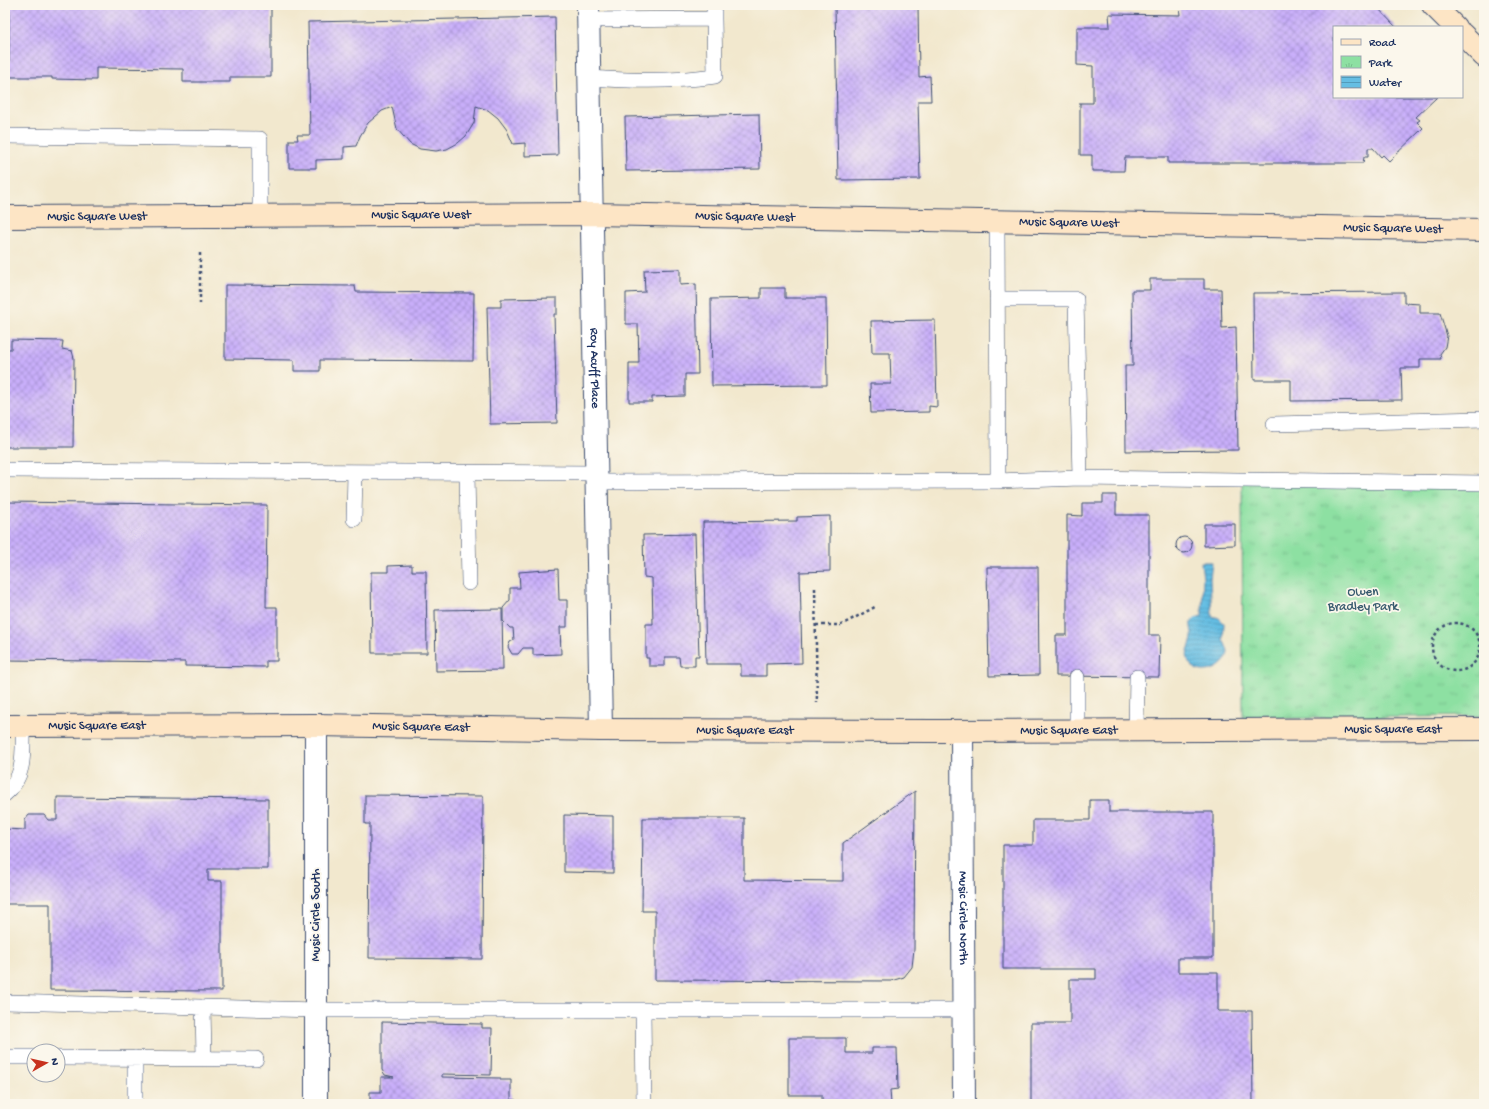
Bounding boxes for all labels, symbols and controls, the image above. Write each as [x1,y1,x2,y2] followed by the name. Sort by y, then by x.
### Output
[1333,26,1463,98] legend
[1369,37,1396,51] text: Road
[1368,57,1394,71] text: Park
[1369,77,1403,91] text: Water
[371,207,473,223] street label: Music Square West
[695,208,797,225] street label: Music Square West
[47,209,149,224] street label: Music Square West
[1019,214,1121,231] street label: Music Square West
[1343,220,1445,237] street label: Music Square West
[586,327,603,409] street label: Roy Acuff Place
[1327,585,1399,615] park label: Owen Bradley Park
[48,718,147,733] street label: Music Square East
[372,718,471,735] street label: Music Square East
[1344,722,1443,737] street label: Music Square East
[696,723,795,738] street label: Music Square East
[1020,723,1119,738] street label: Music Square East
[309,869,324,961] street label: Music Circle South
[955,871,971,965] street label: Music Circle North
[26,1043,66,1083] north arrow
[47,1057,60,1066] text: N

